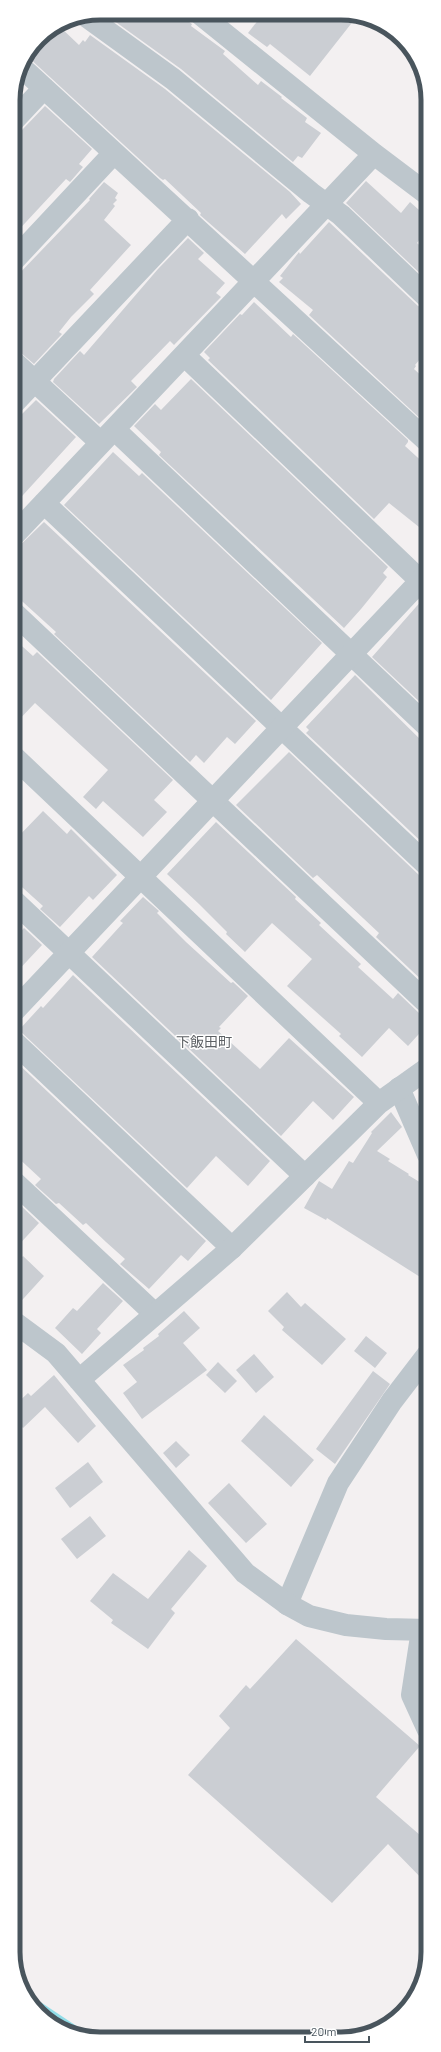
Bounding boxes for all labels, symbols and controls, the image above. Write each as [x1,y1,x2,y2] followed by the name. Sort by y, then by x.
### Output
[176,1033,232,1050] district label: 下飯田町
[305,2018,369,2044] scale bar
[311,2024,337,2038] text: 20 m

